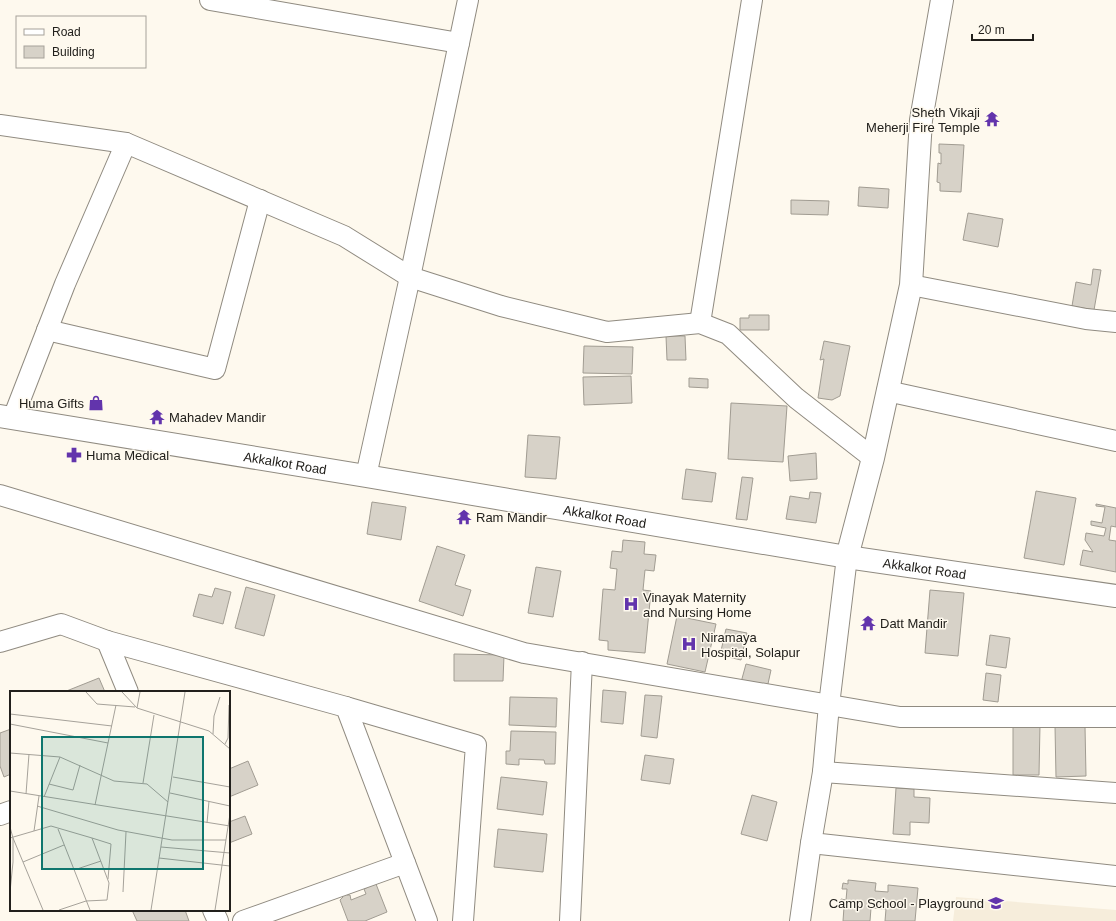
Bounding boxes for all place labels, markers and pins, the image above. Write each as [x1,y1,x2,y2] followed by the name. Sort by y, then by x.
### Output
[866,105,980,135] place label: Sheth Vikaji Meherji Fire Temple
[983,110,1001,128] temple icon: Sheth Vikaji Meherji Fire Temple
[87,394,105,412] shop icon: Huma Gifts
[19,396,84,411] place label: Huma Gifts
[148,408,166,426] temple icon: Mahadev Mandir
[169,410,266,425] place label: Mahadev Mandir
[65,446,83,464] pharmacy icon: Huma Medical
[86,448,169,463] place label: Huma Medical
[455,508,473,526] temple icon: Ram Mandir
[476,510,547,525] place label: Ram Mandir
[643,590,751,620] place label: Vinayak Maternity and Nursing Home
[622,595,640,613] hospital icon: Vinayak Maternity and Nursing Home
[859,614,877,632] temple icon: Datt Mandir
[880,616,948,631] place label: Datt Mandir
[701,630,801,660] place label: Niramaya Hospital, Solapur
[680,635,698,653] hospital icon: Niramaya Hospital, Solapur
[987,894,1005,912] school or university icon: Camp School - Playground
[829,896,984,911] place label: Camp School - Playground

